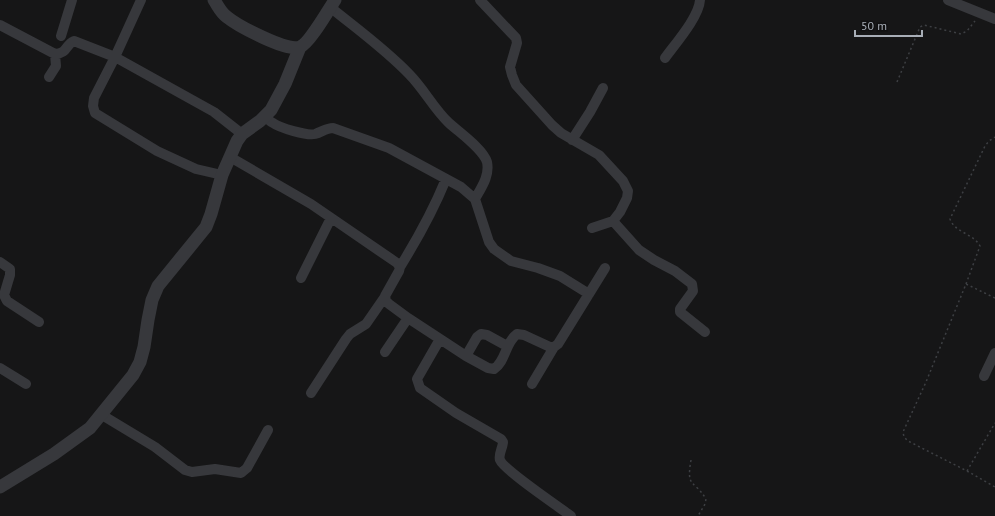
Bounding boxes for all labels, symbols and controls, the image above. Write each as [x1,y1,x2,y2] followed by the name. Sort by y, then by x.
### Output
[855,12,922,38] scale bar
[861,18,887,33] text: 50 m

